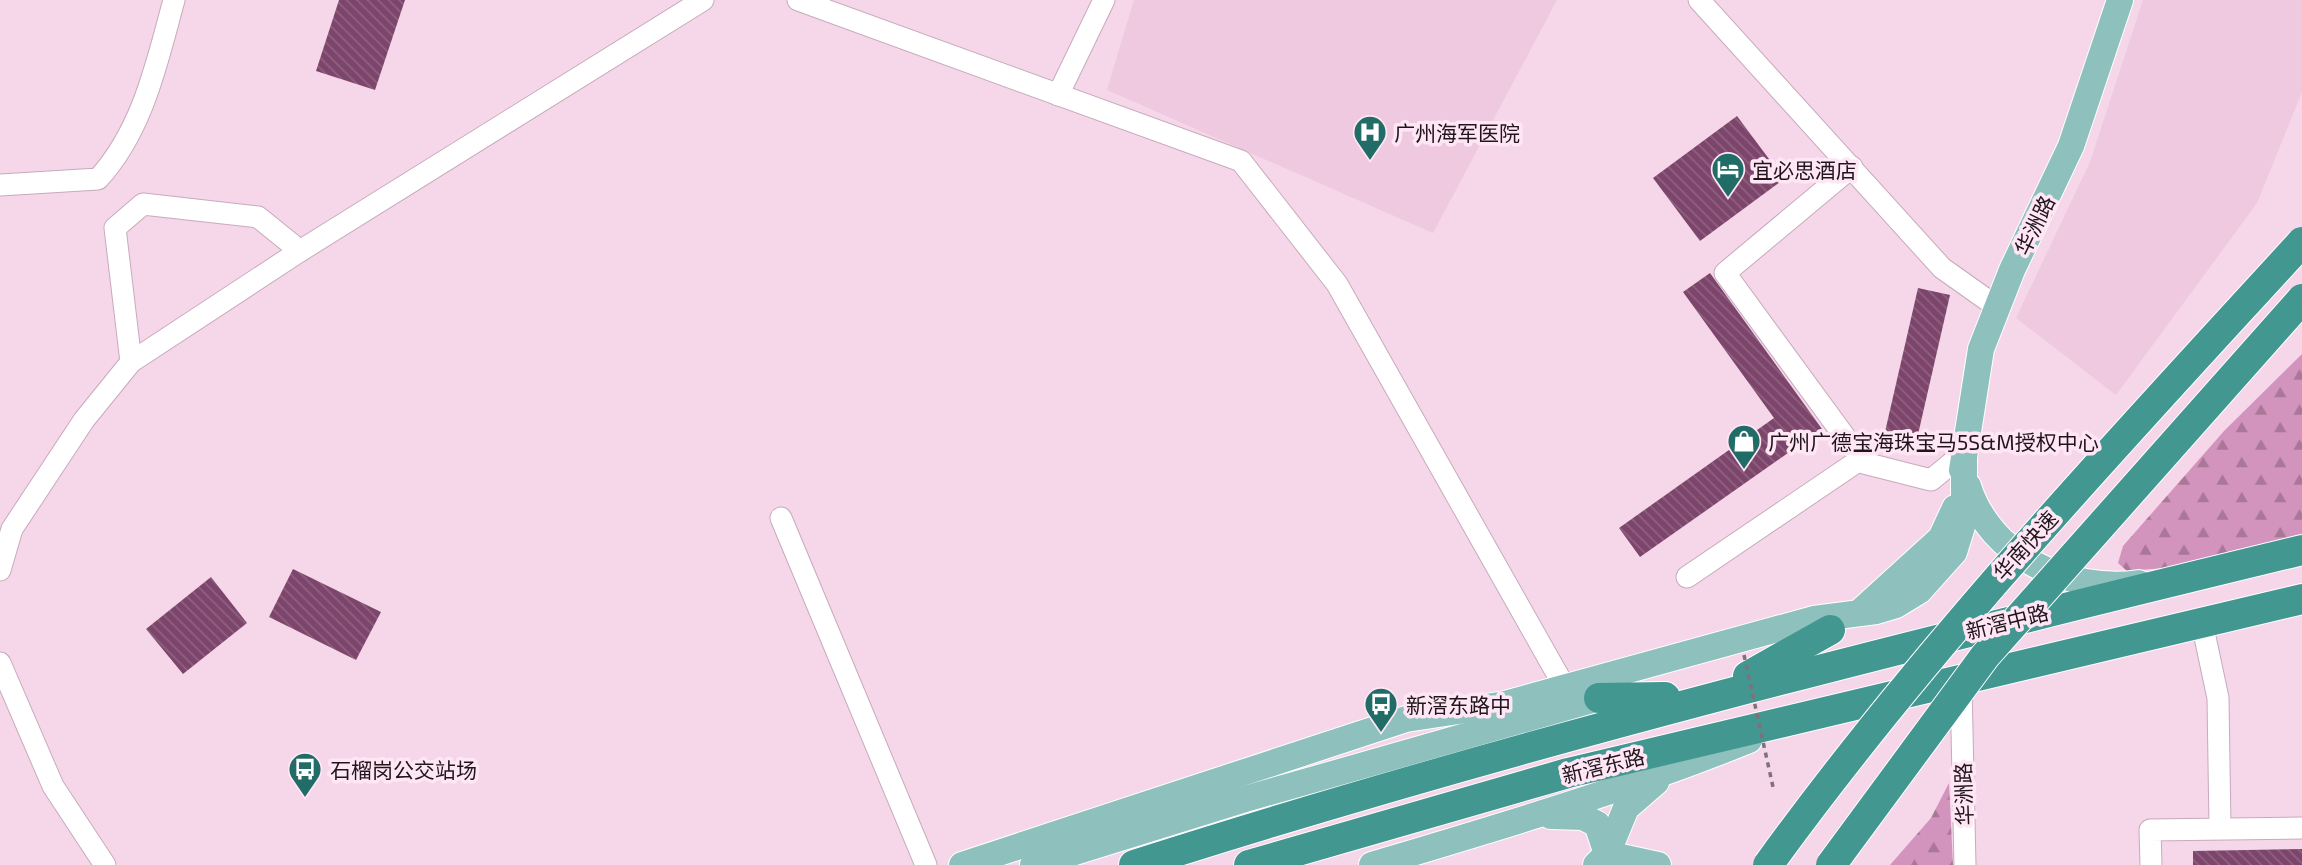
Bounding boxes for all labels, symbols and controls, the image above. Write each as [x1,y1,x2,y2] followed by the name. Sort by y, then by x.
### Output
[1351,113,1389,162] hospital icon: 广州海军医院
[1394,120,1520,145] place label: 广州海军医院
[1709,150,1747,199] hotel icon: 宜必思酒店
[1752,157,1857,182] place label: 宜必思酒店
[2009,191,2059,259] street label: 华洲路
[1725,422,1763,471] shop icon: 广州广德宝海珠宝马5S&M授权中心
[1768,429,2099,454] place label: 广州广德宝海珠宝马5S&M授权中心
[1988,505,2062,585] street label: 华南快速
[1963,599,2051,643] street label: 新滘中路
[1362,685,1400,734] bus stop icon: 新滘东路中
[1406,692,1511,717] place label: 新滘东路中
[1559,743,1647,787] street label: 新滘东路
[286,750,324,799] bus stop icon: 石榴岗公交站场
[330,757,477,782] place label: 石榴岗公交站场
[1949,762,1977,826] street label: 华洲路

